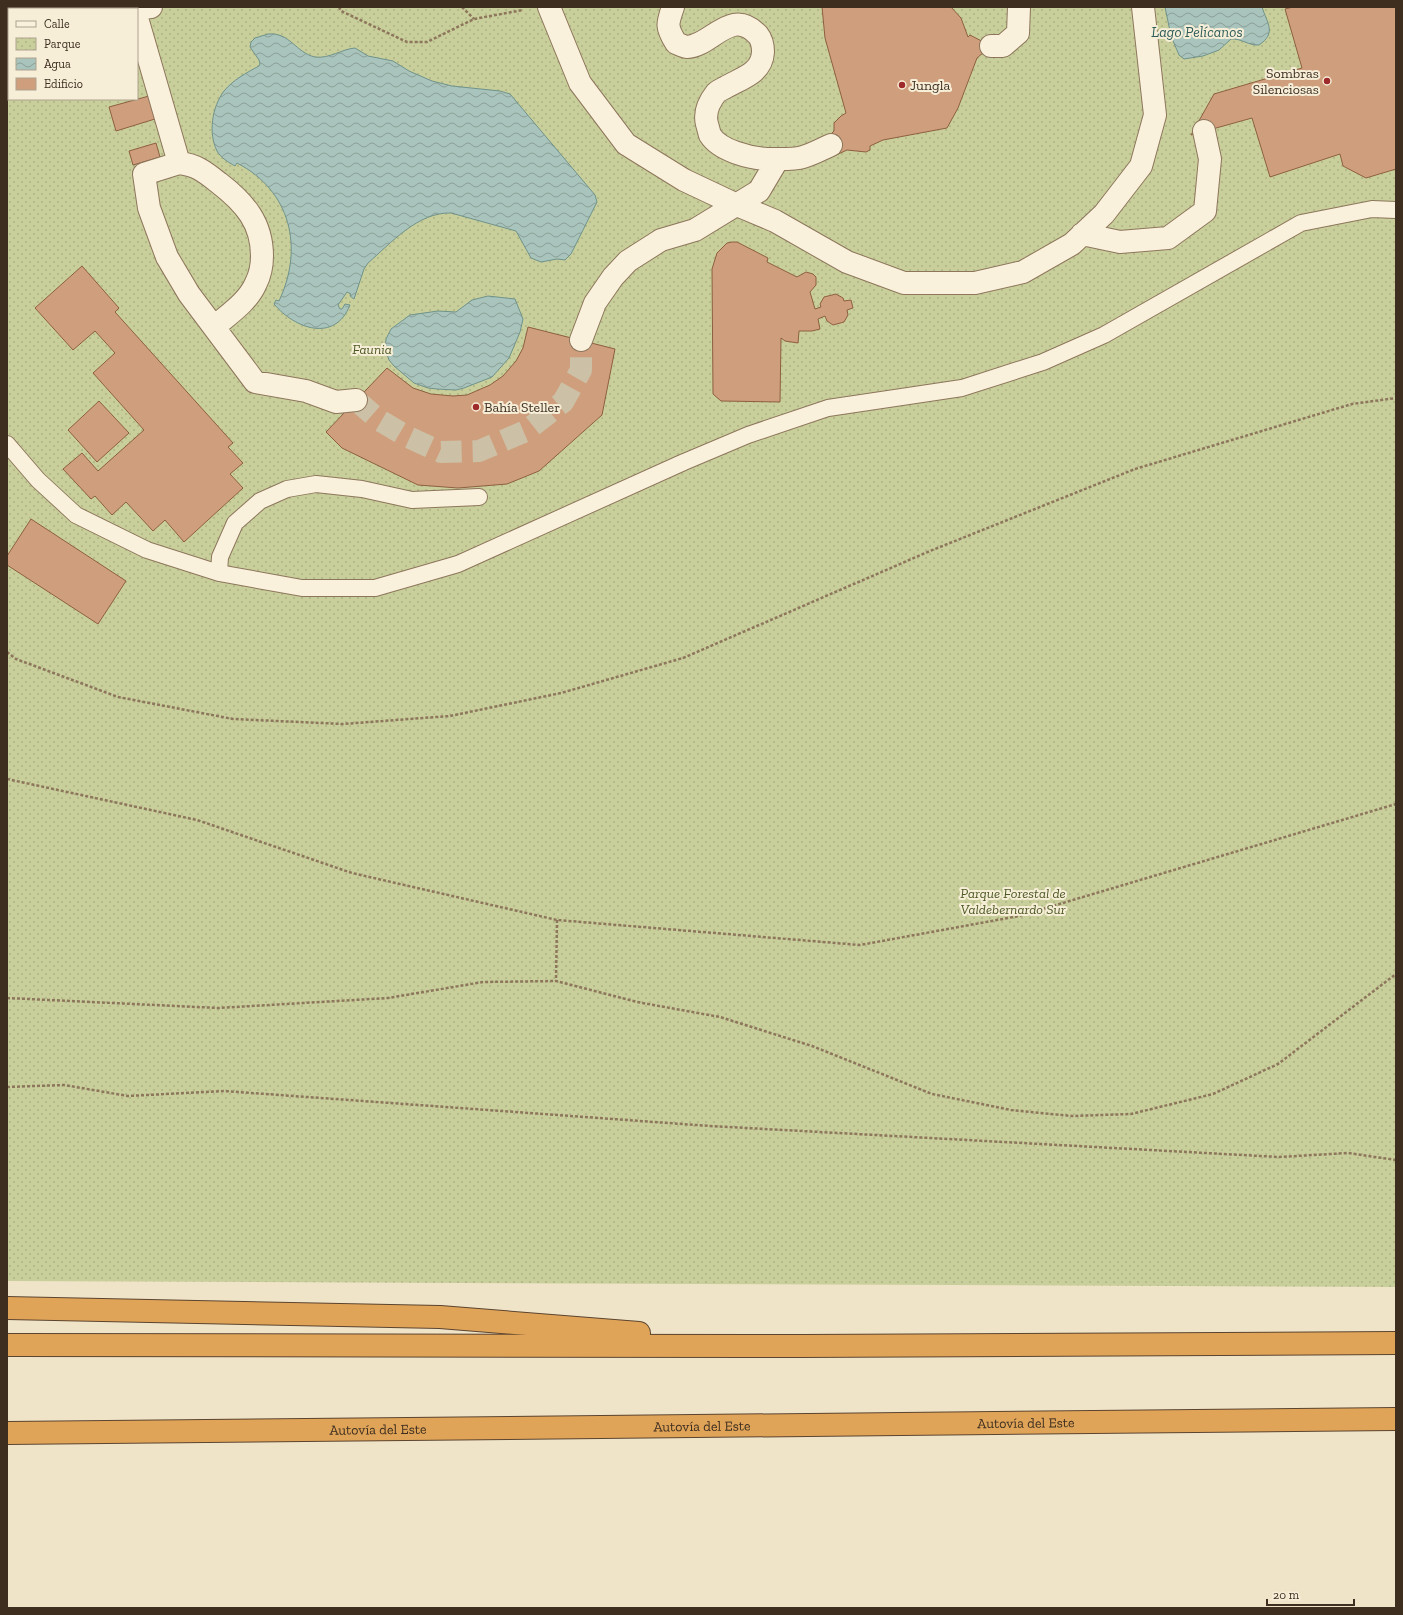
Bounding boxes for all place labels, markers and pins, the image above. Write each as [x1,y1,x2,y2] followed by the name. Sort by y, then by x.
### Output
[1253,65,1319,98] place label: Sombras Silenciosas
[1322,76,1332,86] marker: Sombras Silenciosas
[910,77,950,94] place label: Jungla
[897,80,907,90] marker: Jungla
[484,399,560,416] place label: Bahía Steller
[471,402,481,412] marker: Bahía Steller

